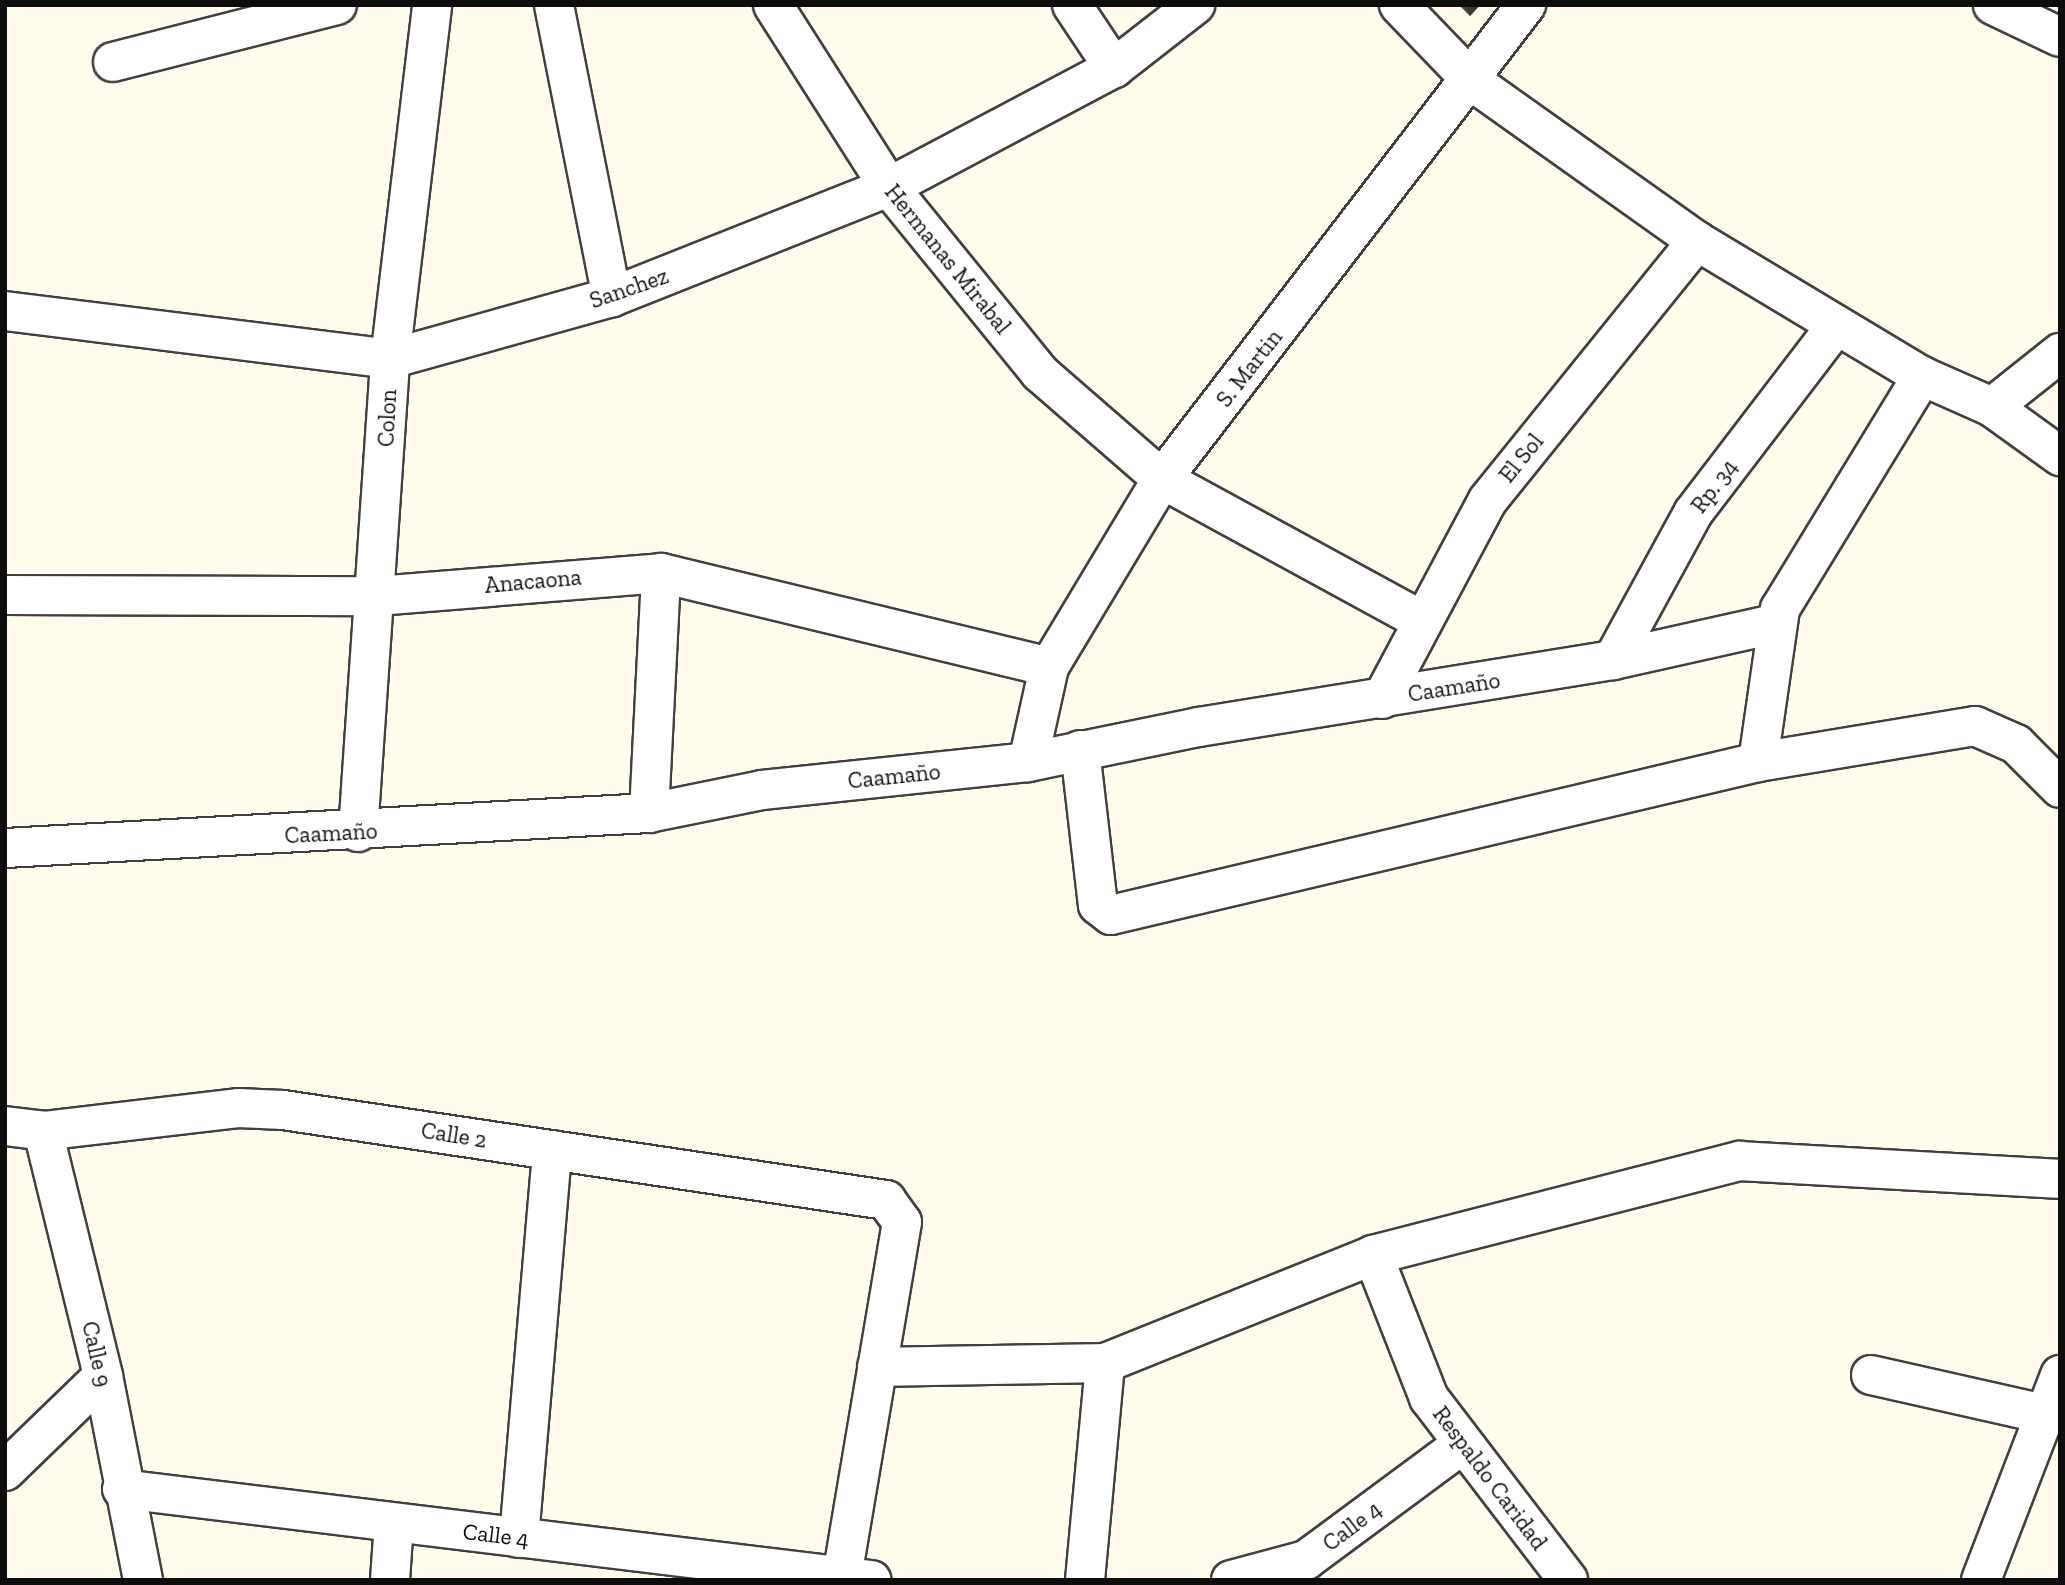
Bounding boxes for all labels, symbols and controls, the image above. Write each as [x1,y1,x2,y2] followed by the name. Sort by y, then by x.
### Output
[879,178,1017,340] street label: Hermanas Mirabal
[586,262,672,314] street label: Sanchez
[1210,324,1288,412] street label: S. Martin
[372,388,402,448] street label: Colon
[1493,428,1549,488] street label: El Sol
[1685,454,1743,518] street label: Rp. 34
[483,563,583,599] street label: Anacaona
[1406,666,1502,708] street label: Caamaño
[846,757,942,795] street label: Caamaño
[284,817,378,849] street label: Caamaño
[419,1116,489,1154] street label: Calle 2
[76,1319,118,1389] street label: Calle 9
[1427,1401,1553,1555] street label: Respaldo Caridad
[1317,1495,1387,1557] street label: Calle 4
[461,1517,531,1553] street label: Calle 4

